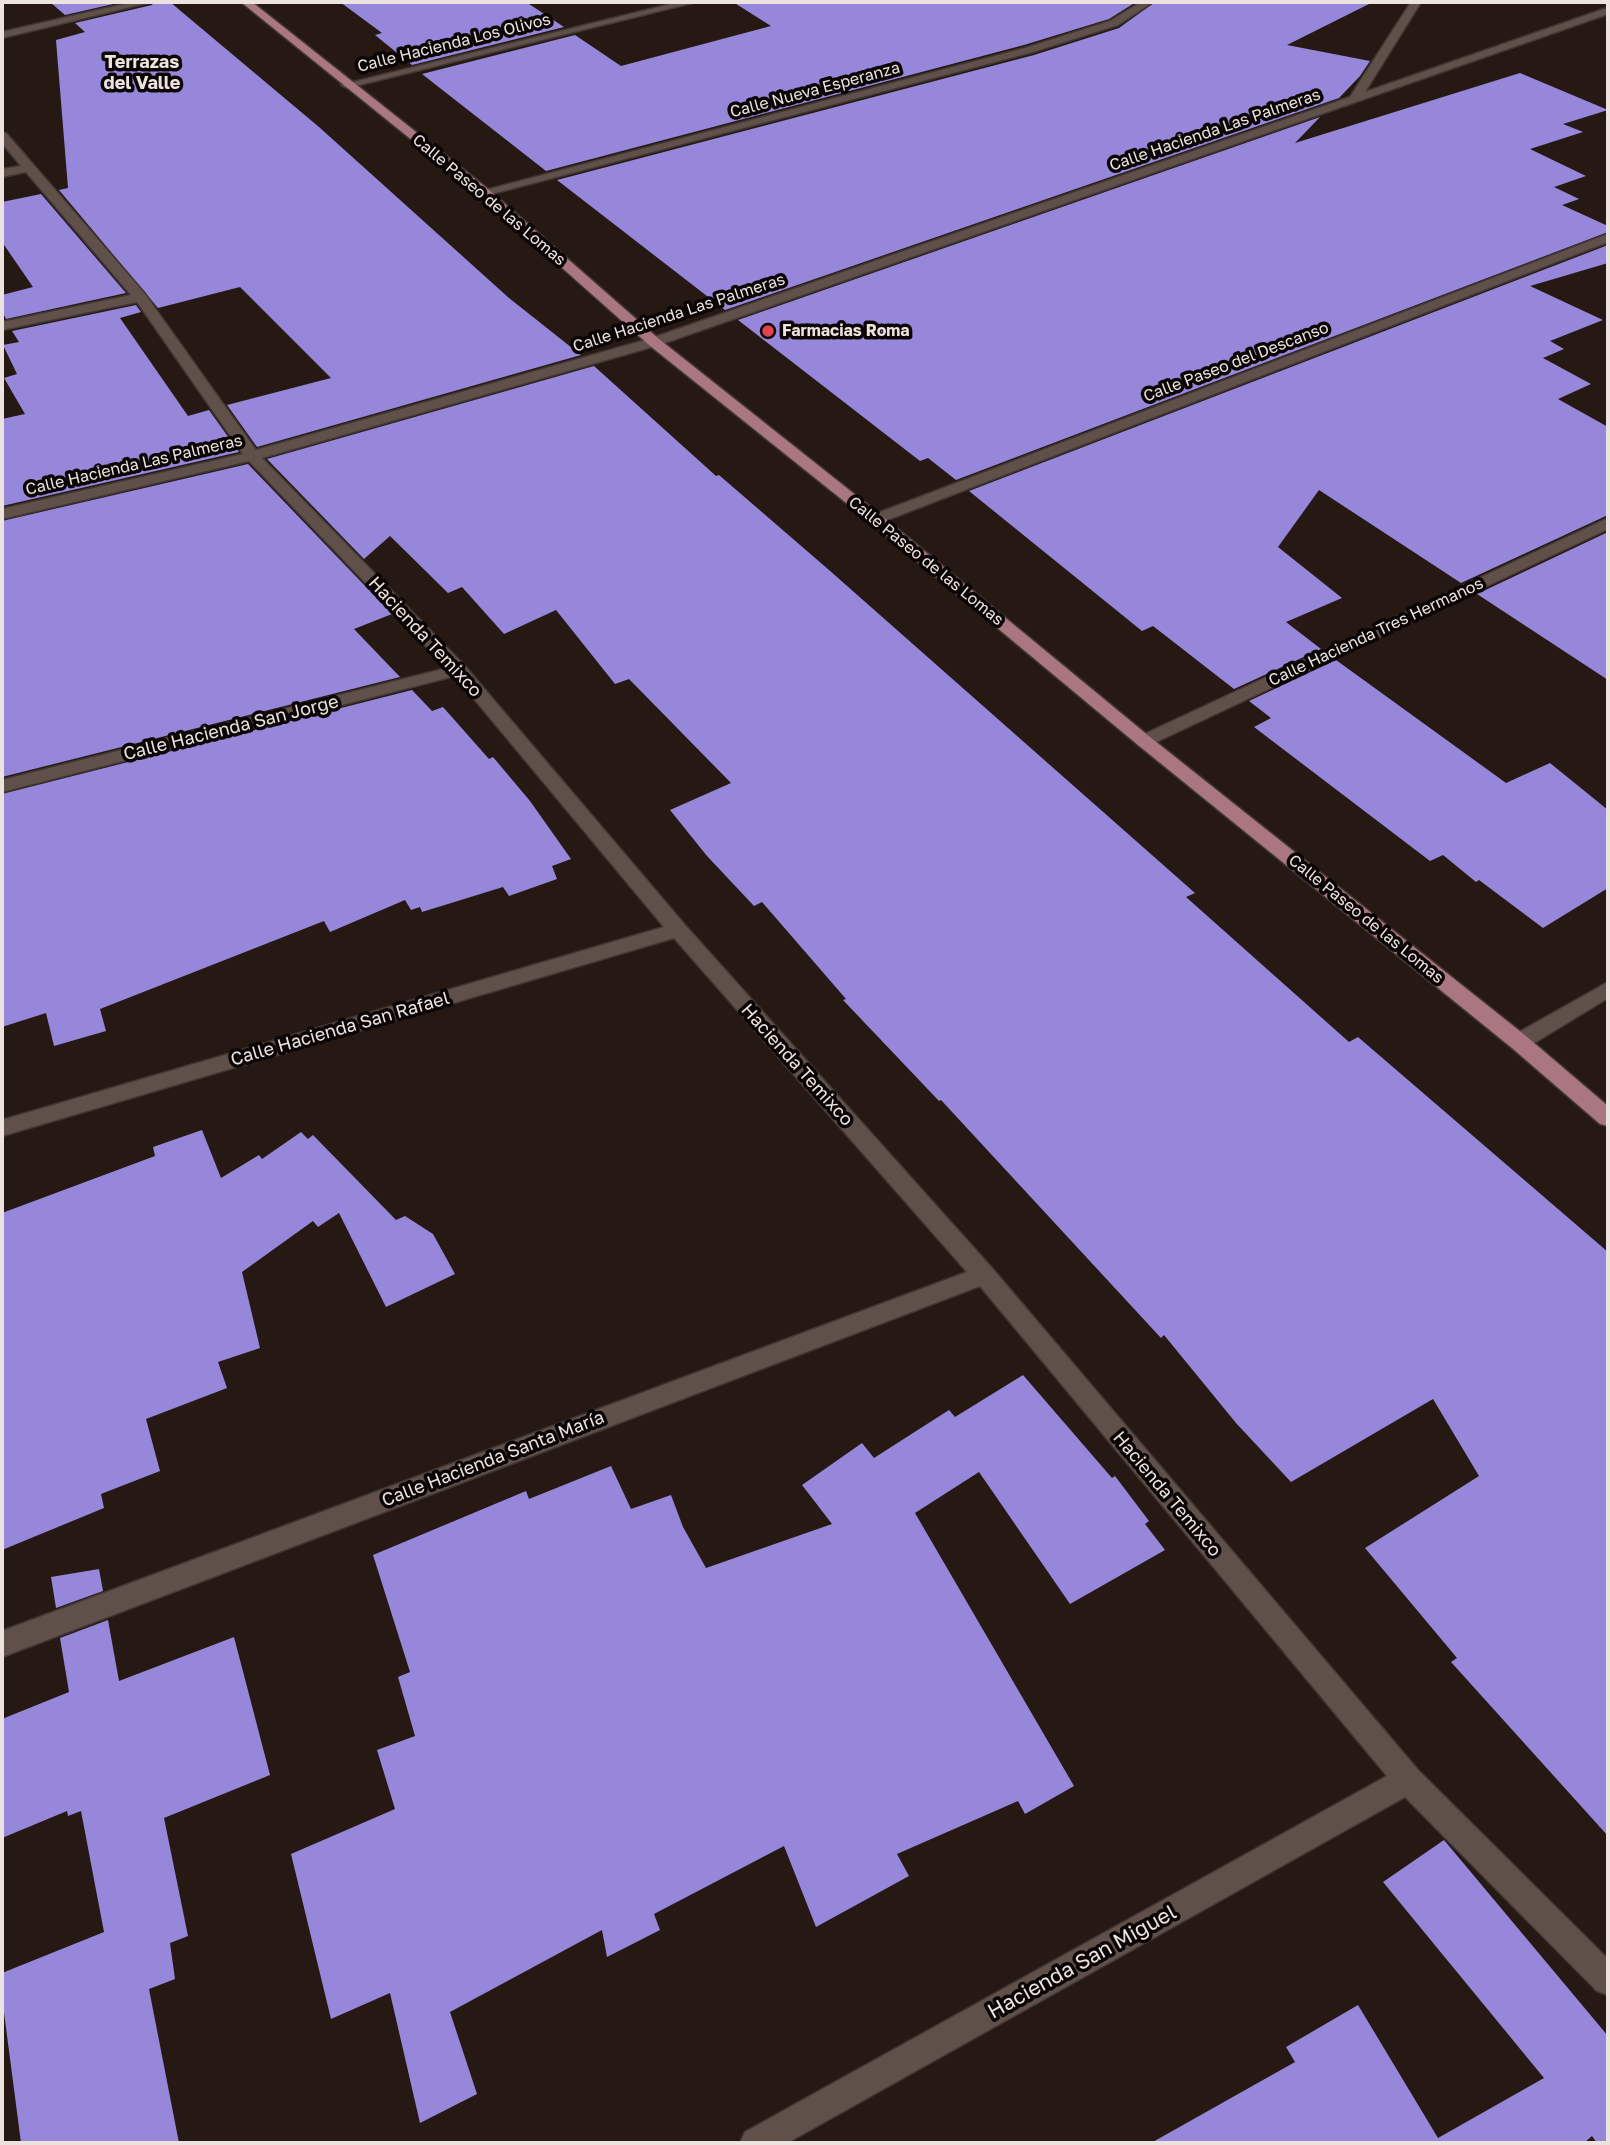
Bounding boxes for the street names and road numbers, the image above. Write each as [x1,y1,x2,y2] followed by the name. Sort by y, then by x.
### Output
[355,10,553,76] street label: Calle Hacienda Los Olivos
[728,58,902,122] street label: Calle Nueva Esperanza
[1107,85,1323,175] street label: Calle Hacienda Las Palmeras
[409,130,569,270] street label: Calle Paseo de las Lomas
[571,270,787,356] street label: Calle Hacienda Las Palmeras
[1141,318,1331,406] street label: Calle Paseo del Descanso
[24,431,244,499] street label: Calle Hacienda Las Palmeras
[845,492,1007,630] street label: Calle Paseo de las Lomas
[364,572,486,702] street label: Hacienda Temixco
[1266,574,1486,690] street label: Calle Hacienda Tres Hermanos
[121,691,341,765] street label: Calle Hacienda San Jorge
[1285,850,1447,988] street label: Calle Paseo de las Lomas
[228,987,452,1071] street label: Calle Hacienda San Rafael
[737,1000,857,1130] street label: Hacienda Temixco
[379,1407,607,1511] street label: Calle Hacienda Santa María
[1108,1427,1226,1561] street label: Hacienda Temixco
[983,1900,1181,2024] street label: Hacienda San Miguel

